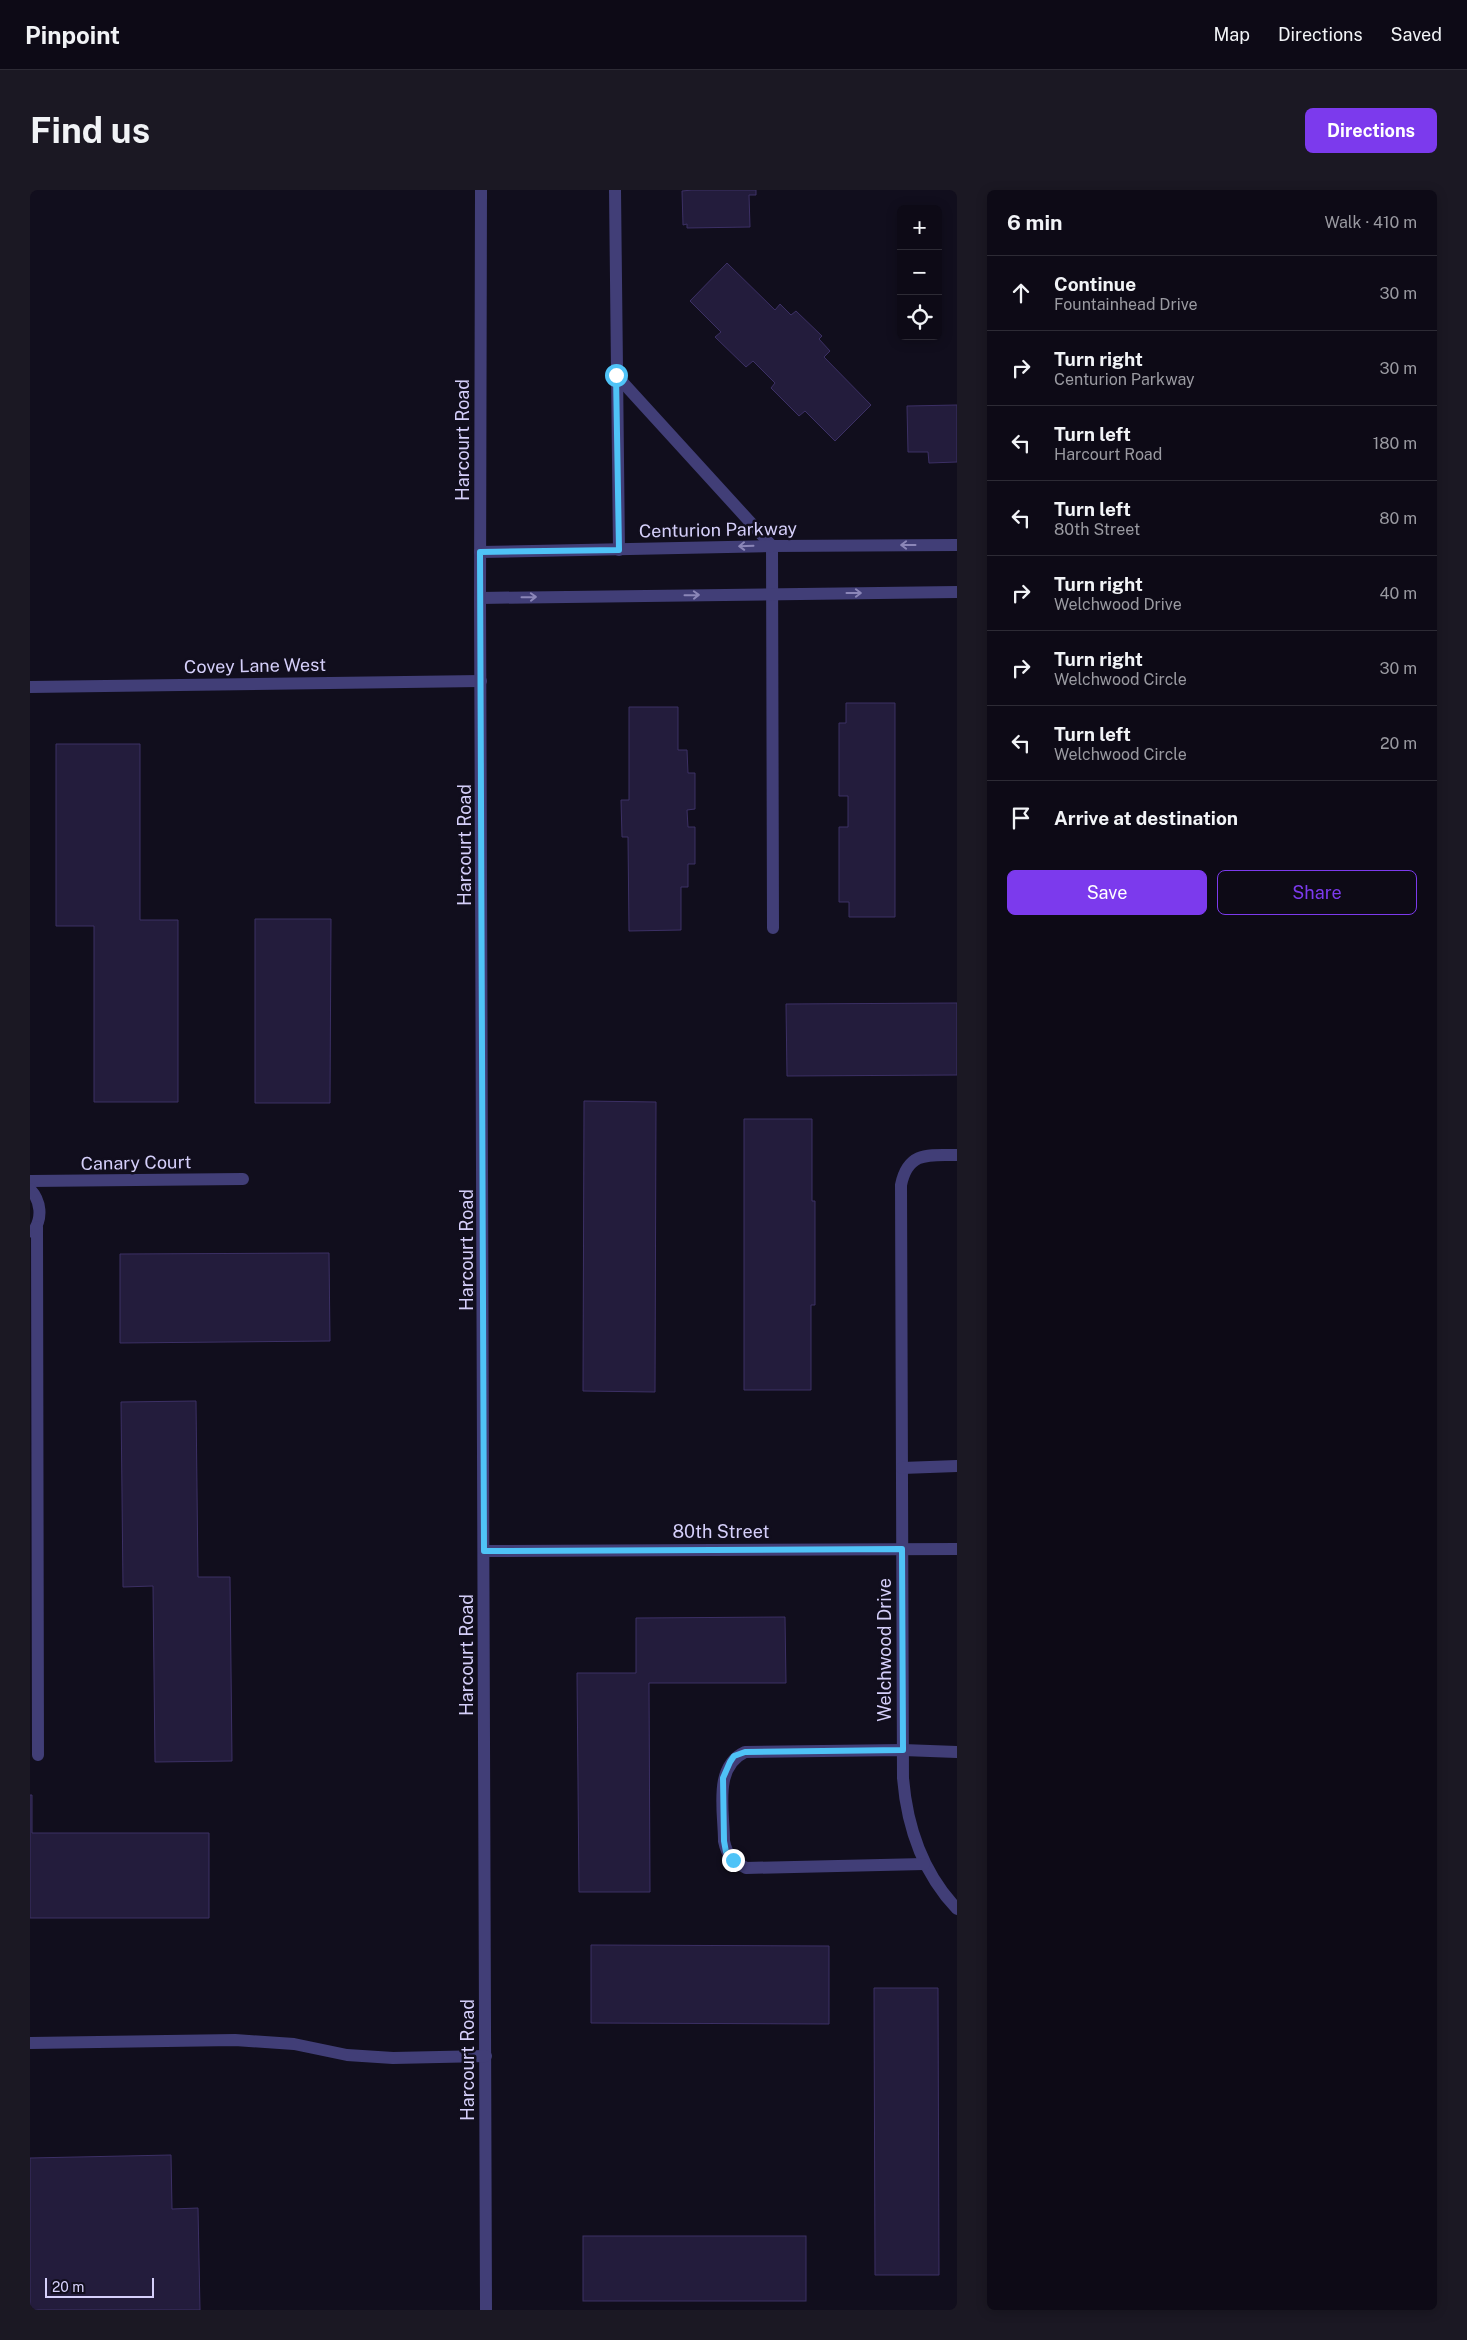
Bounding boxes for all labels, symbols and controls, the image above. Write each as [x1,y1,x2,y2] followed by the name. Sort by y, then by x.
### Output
[25,21,120,49] text: Pinpoint
[1213,24,1250,45] text: Map
[1278,24,1363,45] text: Directions
[1391,24,1442,45] text: Saved
[1305,108,1437,153] button: Directions
[30,110,150,151] text: Find us
[897,205,942,340] map controls
[897,205,942,250] button: +
[1007,210,1063,235] text: 6 min
[1324,213,1417,232] text: Walk · 410 m
[897,250,942,295] button: −
[1054,273,1136,295] text: Continue
[1007,279,1035,307] icon: ahead
[1380,284,1417,303] text: 30 m
[897,295,942,340] button: locate
[1054,295,1198,314] text: Fountainhead Drive
[1054,348,1143,370] text: Turn right
[1007,354,1035,382] icon: right
[1380,359,1417,378] text: 30 m
[605,364,628,387] route start
[1054,370,1195,389] text: Centurion Parkway
[452,379,473,501] street label: Harcourt Road
[1054,423,1131,445] text: Turn left
[1007,429,1035,457] icon: left
[1373,434,1417,453] text: 180 m
[1054,445,1162,464] text: Harcourt Road
[1054,498,1131,520] text: Turn left
[1007,504,1035,532] icon: left
[1379,509,1417,528] text: 80 m
[639,518,798,541] street label: Centurion Parkway
[1054,520,1140,539] text: 80th Street
[901,540,917,550] one-way arrow
[738,542,754,551] one-way arrow
[1054,573,1143,595] text: Turn right
[1007,579,1035,607] icon: right
[1379,584,1417,603] text: 40 m
[846,588,862,598] one-way arrow
[683,590,699,599] one-way arrow
[520,592,537,602] one-way arrow
[1054,595,1182,614] text: Welchwood Drive
[1054,648,1143,670] text: Turn right
[184,654,326,677] street label: Covey Lane West
[1007,654,1035,682] icon: right
[1380,659,1417,678] text: 30 m
[1054,670,1187,689] text: Welchwood Circle
[1054,723,1131,745] text: Turn left
[1007,729,1035,757] icon: left
[1380,734,1417,753] text: 20 m
[1054,745,1187,764] text: Welchwood Circle
[454,784,475,906] street label: Harcourt Road
[1007,804,1035,832] icon: arrive
[1054,807,1238,829] text: Arrive at destination
[1007,870,1207,915] button: Save
[1217,870,1417,915] button: Share
[81,1151,191,1174] street label: Canary Court
[456,1189,477,1311] street label: Harcourt Road
[673,1521,769,1542] street label: 80th Street
[874,1578,895,1722] street label: Welchwood Drive
[456,1594,477,1716] street label: Harcourt Road
[722,1849,745,1872] route end
[457,1999,478,2121] street label: Harcourt Road
[45,2275,154,2298] scale bar
[52,2279,84,2295] text: 20 m

